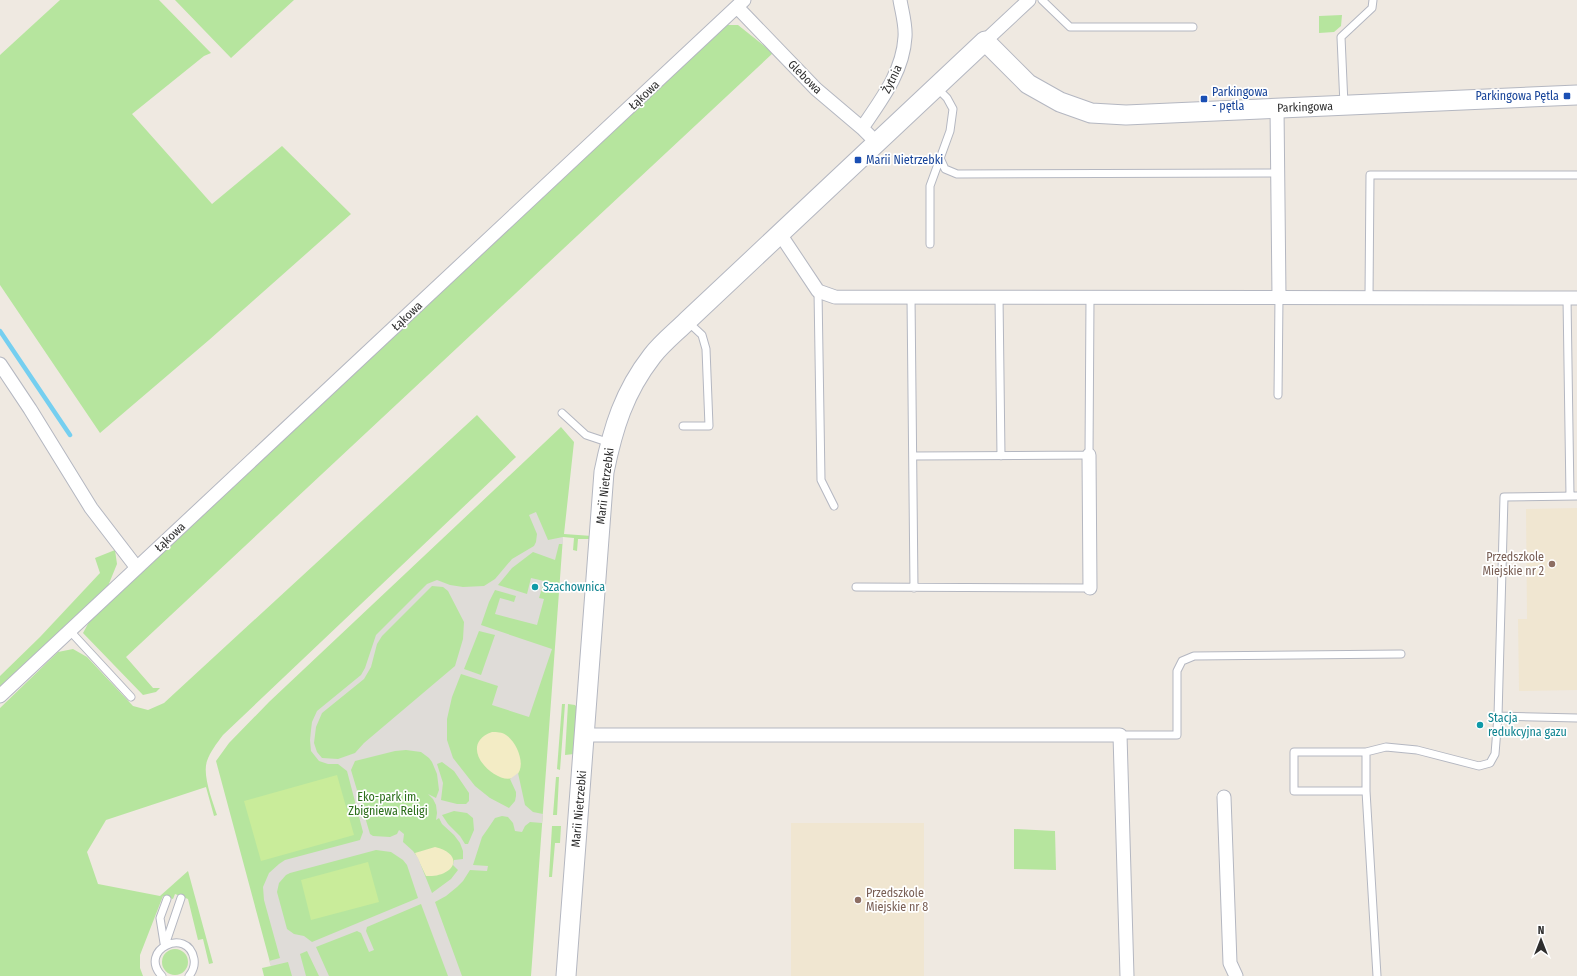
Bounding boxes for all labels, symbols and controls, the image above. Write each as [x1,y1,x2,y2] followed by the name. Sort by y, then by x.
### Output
[785,57,825,97] street label: Glebowa
[878,62,905,96] street label: Żytnia
[626,77,662,113] street label: Łąkowa
[1212,85,1268,113] place label: Parkingowa - pętla
[1476,89,1559,103] place label: Parkingowa Pętla
[1562,91,1572,101] marker: Parkingowa Pętla
[1199,94,1209,104] marker: Parkingowa - pętla
[1277,99,1333,115] street label: Parkingowa
[866,153,943,167] place label: Marii Nietrzebki
[853,155,863,165] marker: Marii Nietrzebki
[389,298,425,334] street label: Łąkowa
[593,447,617,525] street label: Marii Nietrzebki
[152,519,188,555] street label: Łąkowa
[1482,550,1544,578] place label: Przedszkole Miejskie nr 2
[1547,559,1557,569] marker: Przedszkole Miejskie nr 2
[543,580,605,594] place label: Szachownica
[530,582,540,592] marker: Szachownica
[1488,711,1567,739] place label: Stacja redukcyjna gazu
[1475,720,1485,730] marker: Stacja redukcyjna gazu
[569,770,589,848] street label: Marii Nietrzebki
[348,790,428,818] park label: Eko-park im. Zbigniewa Religi
[866,886,928,914] place label: Przedszkole Miejskie nr 8
[853,895,863,905] marker: Przedszkole Miejskie nr 8
[1521,920,1561,960] north arrow
[1538,924,1544,937] text: N

